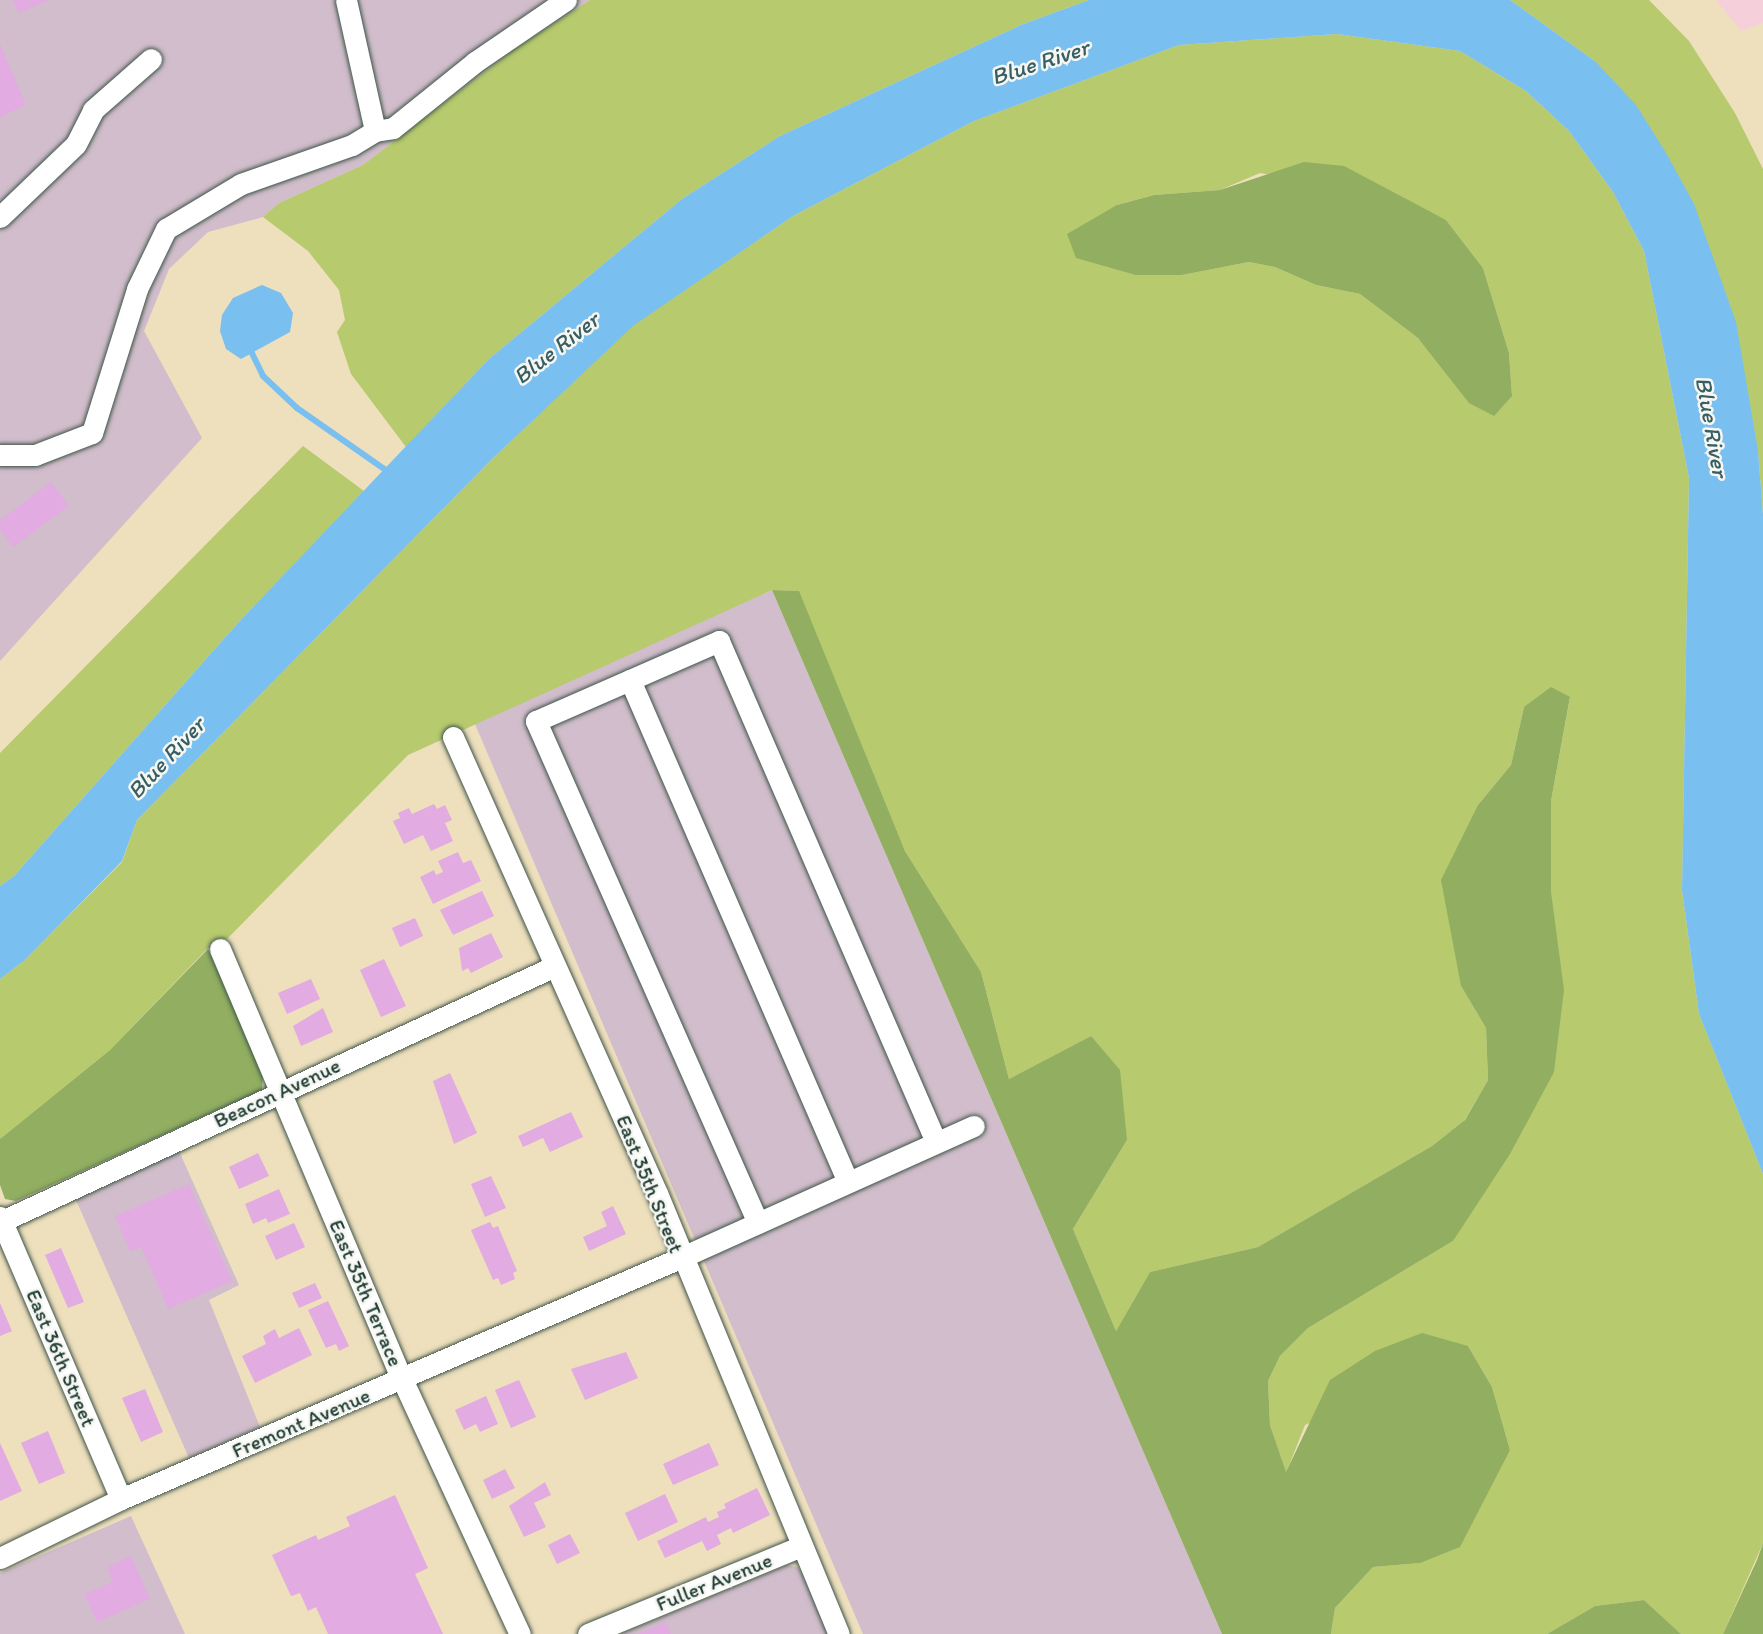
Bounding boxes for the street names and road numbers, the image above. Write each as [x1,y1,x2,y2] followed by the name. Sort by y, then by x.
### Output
[210,1053,344,1133] street label: Beacon Avenue
[611,1112,689,1256] street label: East 35th Street
[324,1216,408,1370] street label: East 35th Terrace
[21,1286,101,1430] street label: East 36th Street
[229,1383,373,1463] street label: Fremont Avenue
[652,1547,776,1617] street label: Fuller Avenue

